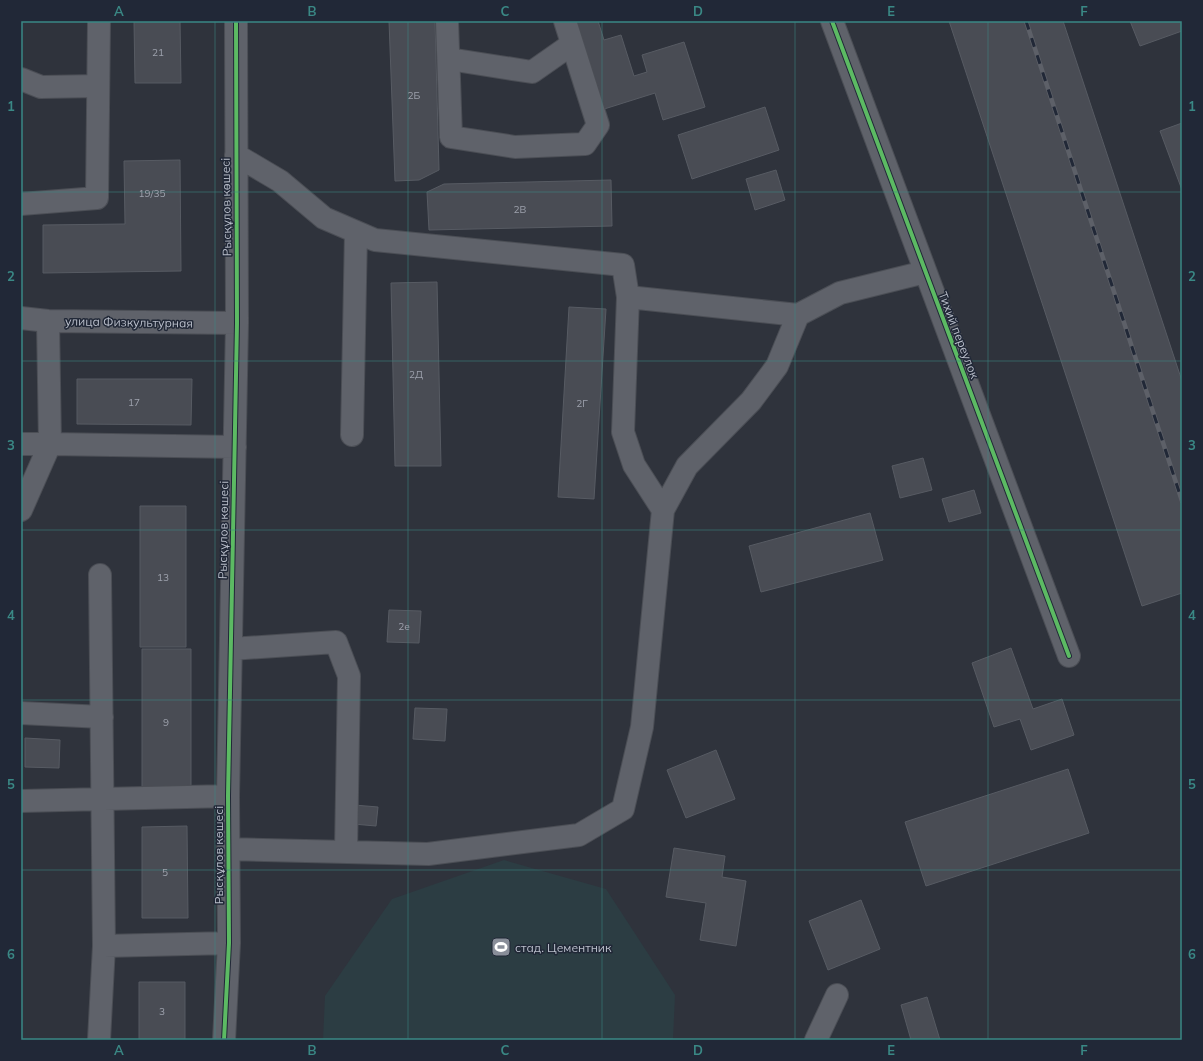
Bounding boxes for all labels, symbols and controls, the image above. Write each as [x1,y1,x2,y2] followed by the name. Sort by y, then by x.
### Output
[114,3,124,19] text: A
[308,3,317,19] text: B
[501,3,510,19] text: C
[693,3,703,19] text: D
[887,3,895,19] text: E
[1080,3,1088,19] text: F
[152,46,164,59] house number: 21
[408,89,421,102] house number: 2Б
[7,98,15,114] text: 1
[1188,98,1196,114] text: 1
[218,158,234,256] street label: Рысқұлов көшесі
[139,187,165,200] house number: 19/35
[514,203,527,216] house number: 2В
[7,268,15,284] text: 2
[1188,268,1196,284] text: 2
[936,290,983,381] street label: Тихий переулок
[65,313,193,331] street label: улица Физкультурная
[409,368,423,381] house number: 2Д
[128,396,140,409] house number: 17
[576,397,588,410] house number: 2Г
[7,437,15,453] text: 3
[1188,437,1196,453] text: 3
[215,481,231,579] street label: Рысқұлов көшесі
[157,571,169,584] house number: 13
[7,607,15,623] text: 4
[1188,607,1196,623] text: 4
[398,620,410,633] house number: 2е
[163,716,169,729] house number: 9
[7,776,15,792] text: 5
[1188,776,1196,792] text: 5
[211,806,226,904] street label: Рысқұлов көшесі
[162,866,168,879] house number: 5
[490,936,512,958] sports icon: стад. Цементник
[515,940,612,955] place label: стад. Цементник
[7,946,15,962] text: 6
[1188,946,1196,962] text: 6
[159,1005,165,1018] house number: 3
[114,1042,124,1058] text: A
[308,1042,317,1058] text: B
[501,1042,510,1058] text: C
[693,1042,703,1058] text: D
[887,1042,895,1058] text: E
[1080,1042,1088,1058] text: F

